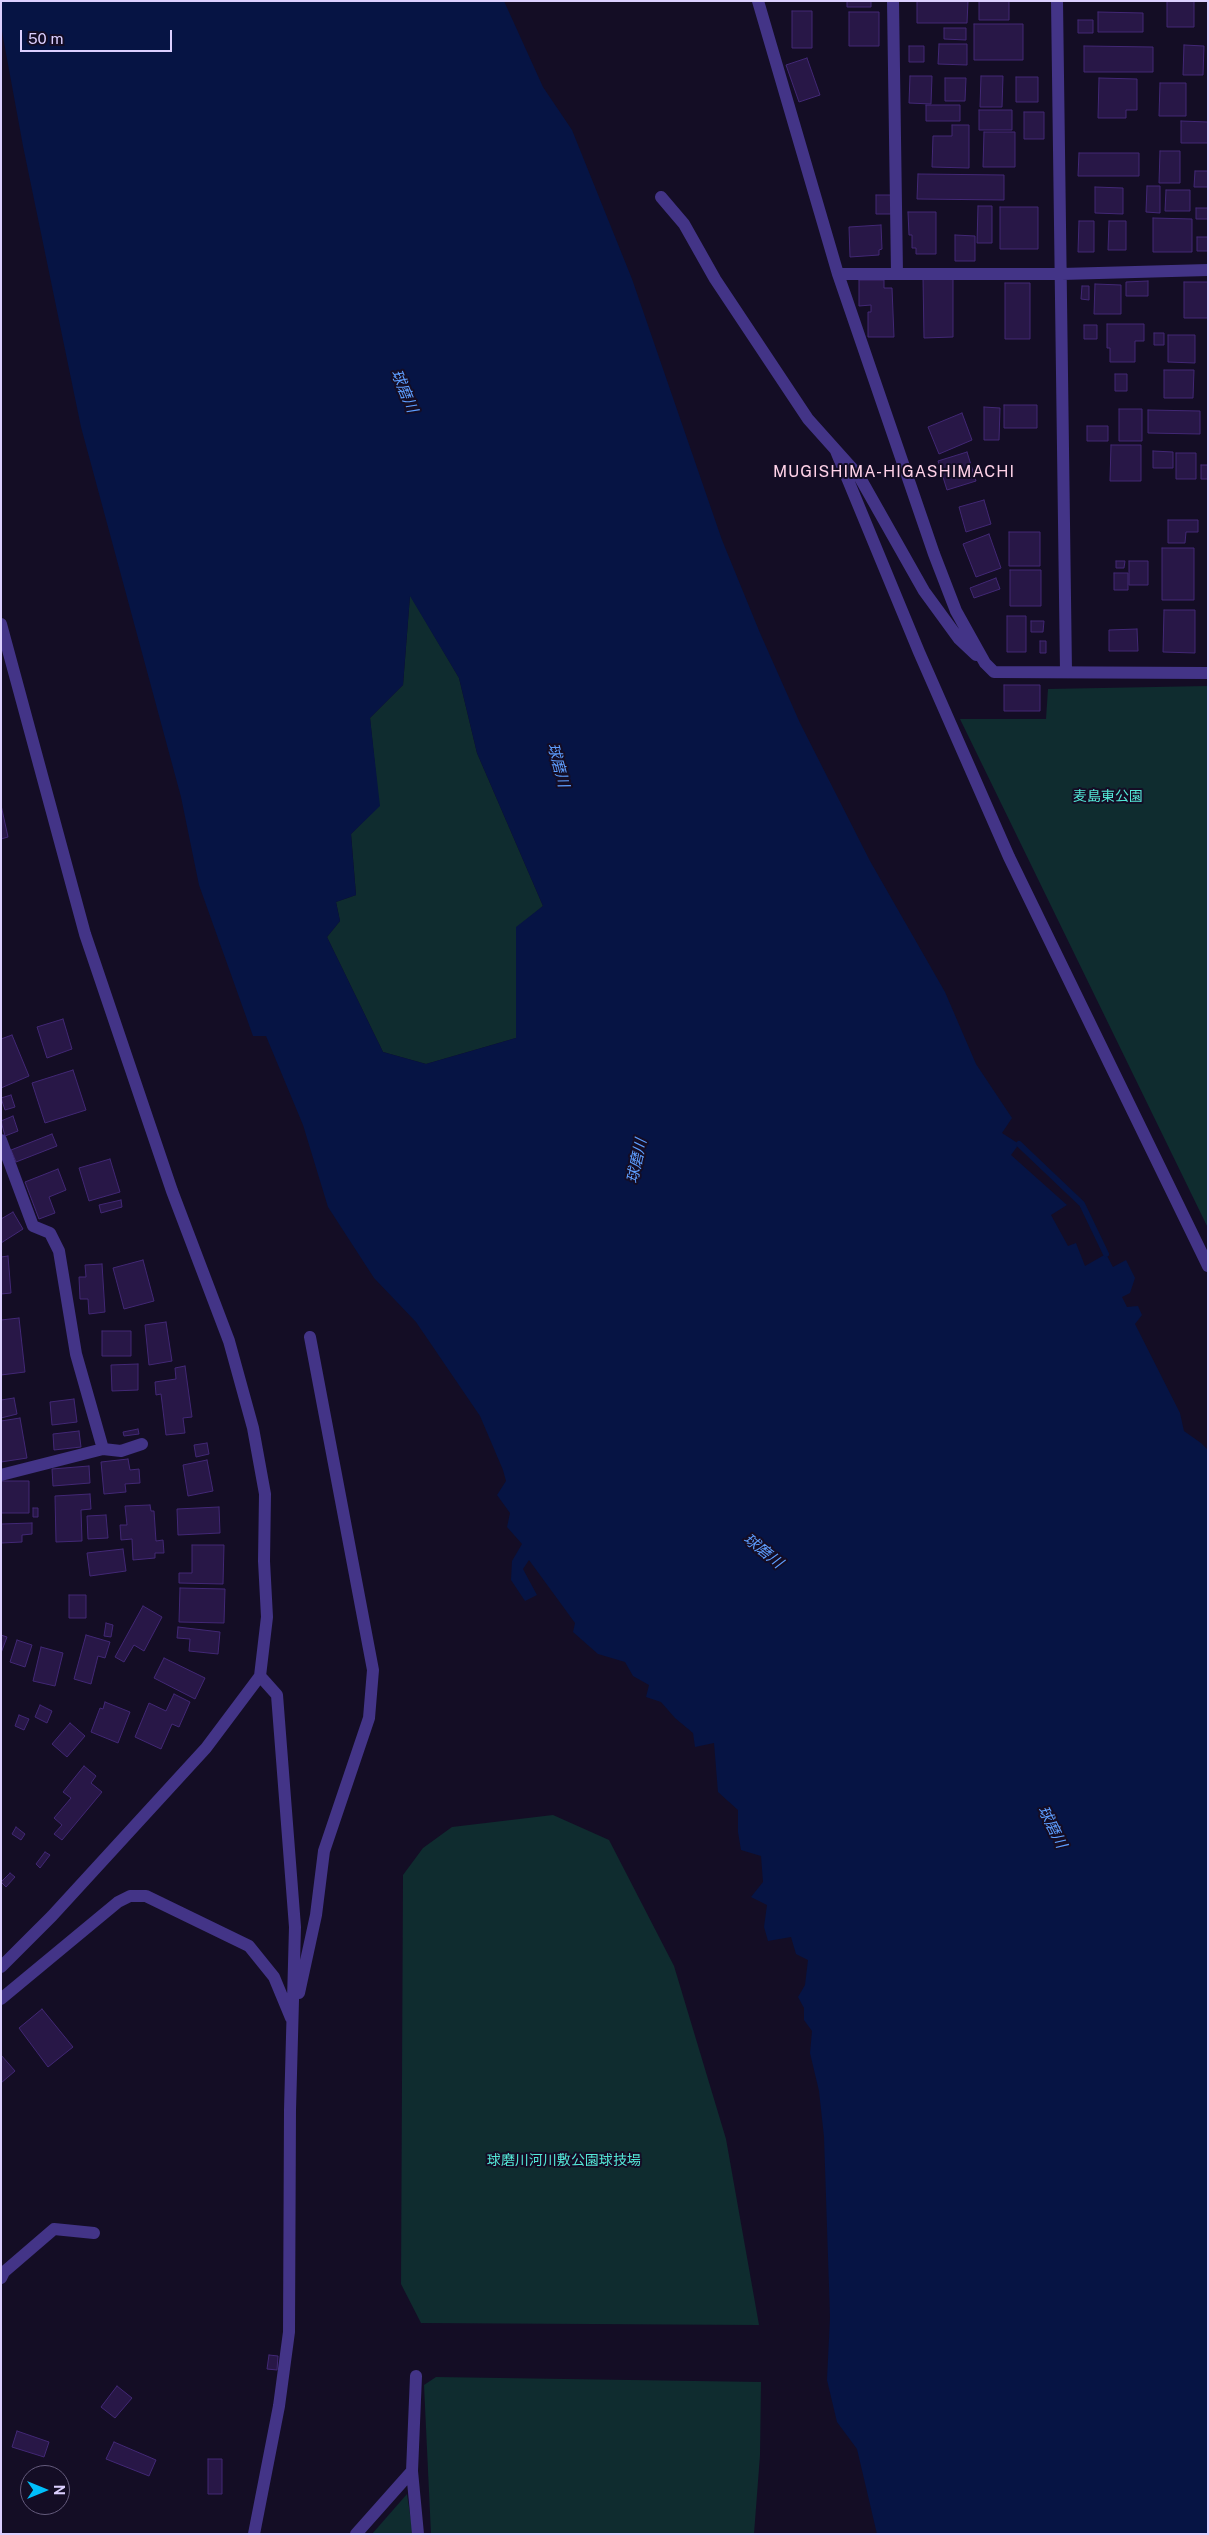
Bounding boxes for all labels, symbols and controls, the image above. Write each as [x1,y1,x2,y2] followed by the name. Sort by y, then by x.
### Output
[22,20,175,52] scale bar
[28,30,63,47] text: 50 m
[387,367,421,415] water label: 球磨川
[770,462,1018,482] district label: MUGISHIMA-HIGASHIMACHI
[543,741,573,789] water label: 球磨川
[1073,789,1143,805] park label: 麦島東公園
[624,1137,650,1185] water label: 球磨川
[740,1530,786,1572] water label: 球磨川
[1034,1803,1070,1851] water label: 球磨川
[487,2153,641,2169] park label: 球磨川河川敷公園球技場
[20,2465,70,2515] north arrow
[51,2485,67,2495] text: N

